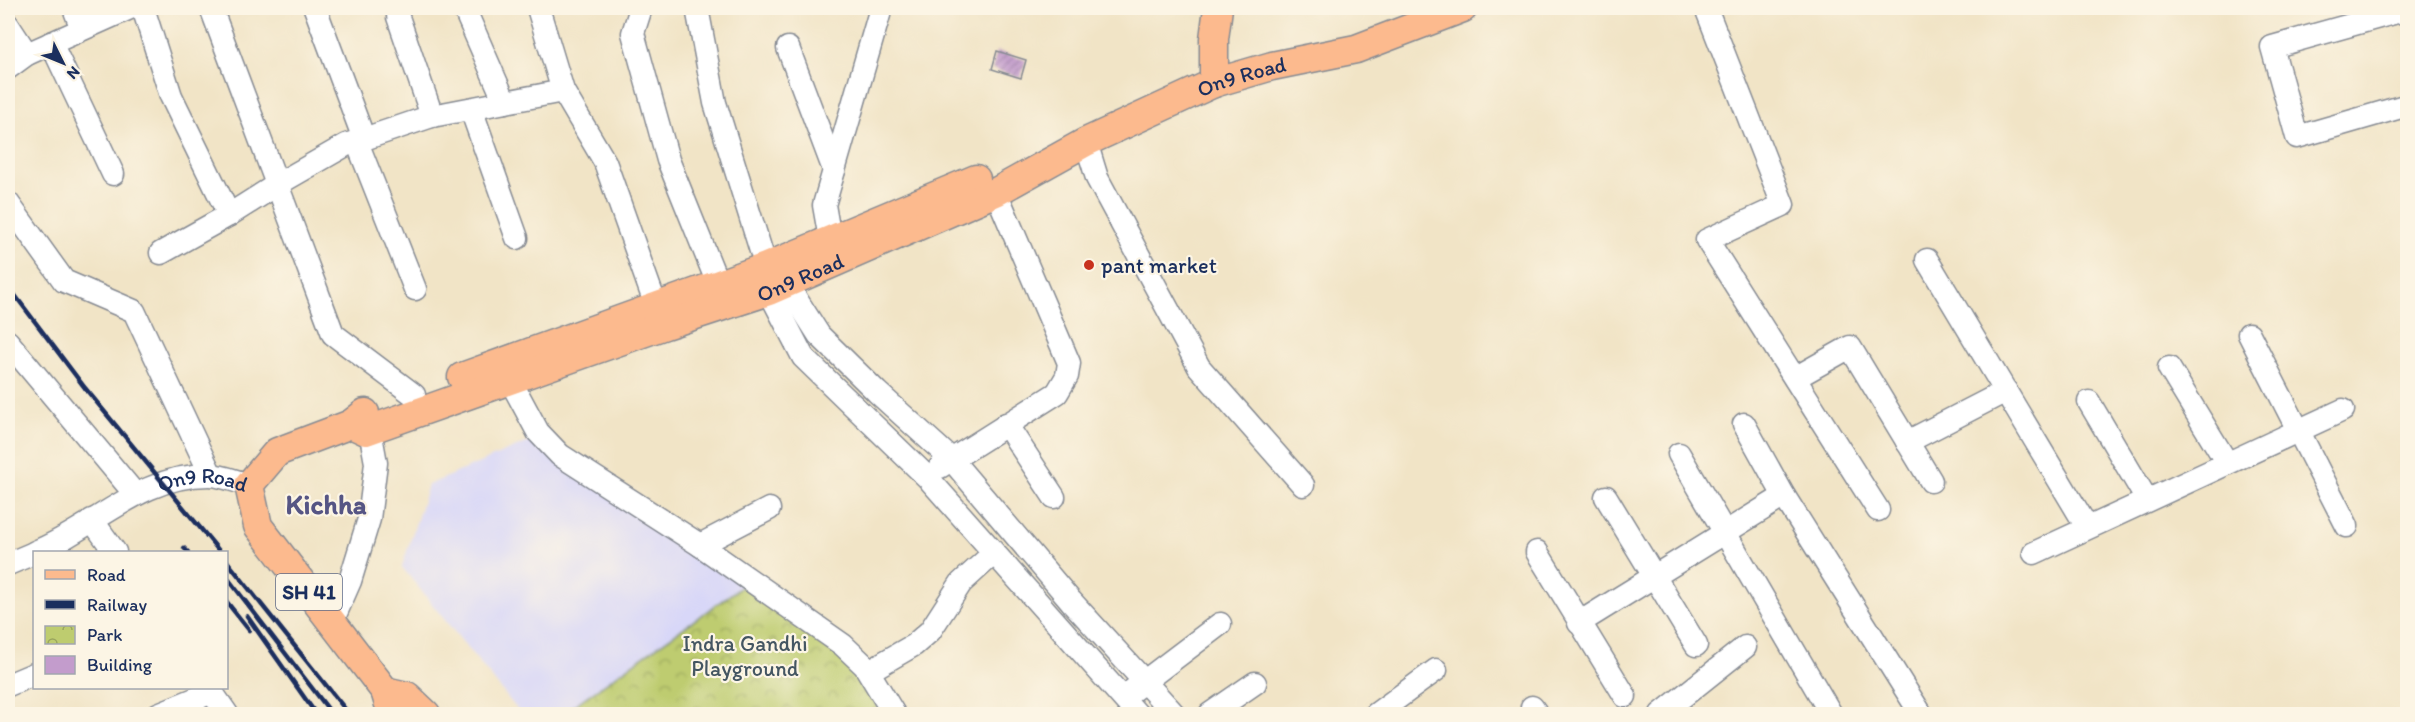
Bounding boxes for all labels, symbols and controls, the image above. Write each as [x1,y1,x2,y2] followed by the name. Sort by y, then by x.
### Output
[33,33,93,93] north arrow
[1192,50,1288,103] street label: On9 Road
[63,62,84,83] text: N
[753,247,848,308] street label: On9 Road
[1101,252,1217,279] place label: pant market
[1082,258,1096,272] marker: pant market
[154,462,251,498] street label: On9 Road
[285,487,367,521] district label: Kichha
[33,551,228,689] legend
[87,564,126,586] text: Road
[276,574,342,610] road number: SH 41
[87,594,148,616] text: Railway
[87,624,122,646] text: Park
[682,630,808,682] park label: Indra Gandhi Playground
[87,654,153,676] text: Building

